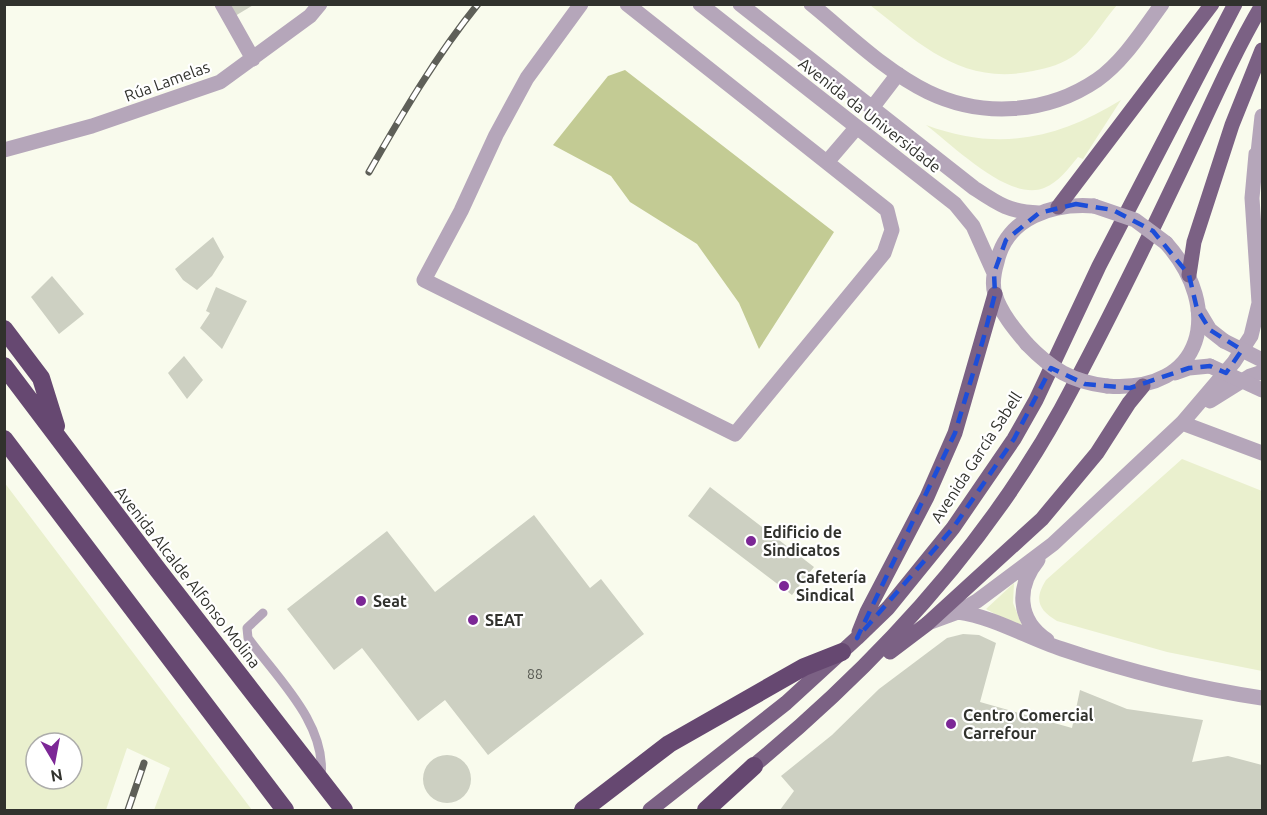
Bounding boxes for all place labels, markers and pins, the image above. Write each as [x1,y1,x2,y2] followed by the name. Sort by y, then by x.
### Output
[763,523,842,559] place label: Edificio de Sindicatos
[744,534,758,548] marker: Edificio de Sindicatos
[796,568,866,604] place label: Cafetería Sindical
[777,579,791,593] marker: Cafetería Sindical
[373,592,407,610] place label: Seat
[354,594,368,608] marker: Seat
[485,611,524,629] place label: SEAT
[466,613,480,627] marker: SEAT
[963,706,1094,742] place label: Centro Comercial Carrefour
[944,717,958,731] marker: Centro Comercial Carrefour

